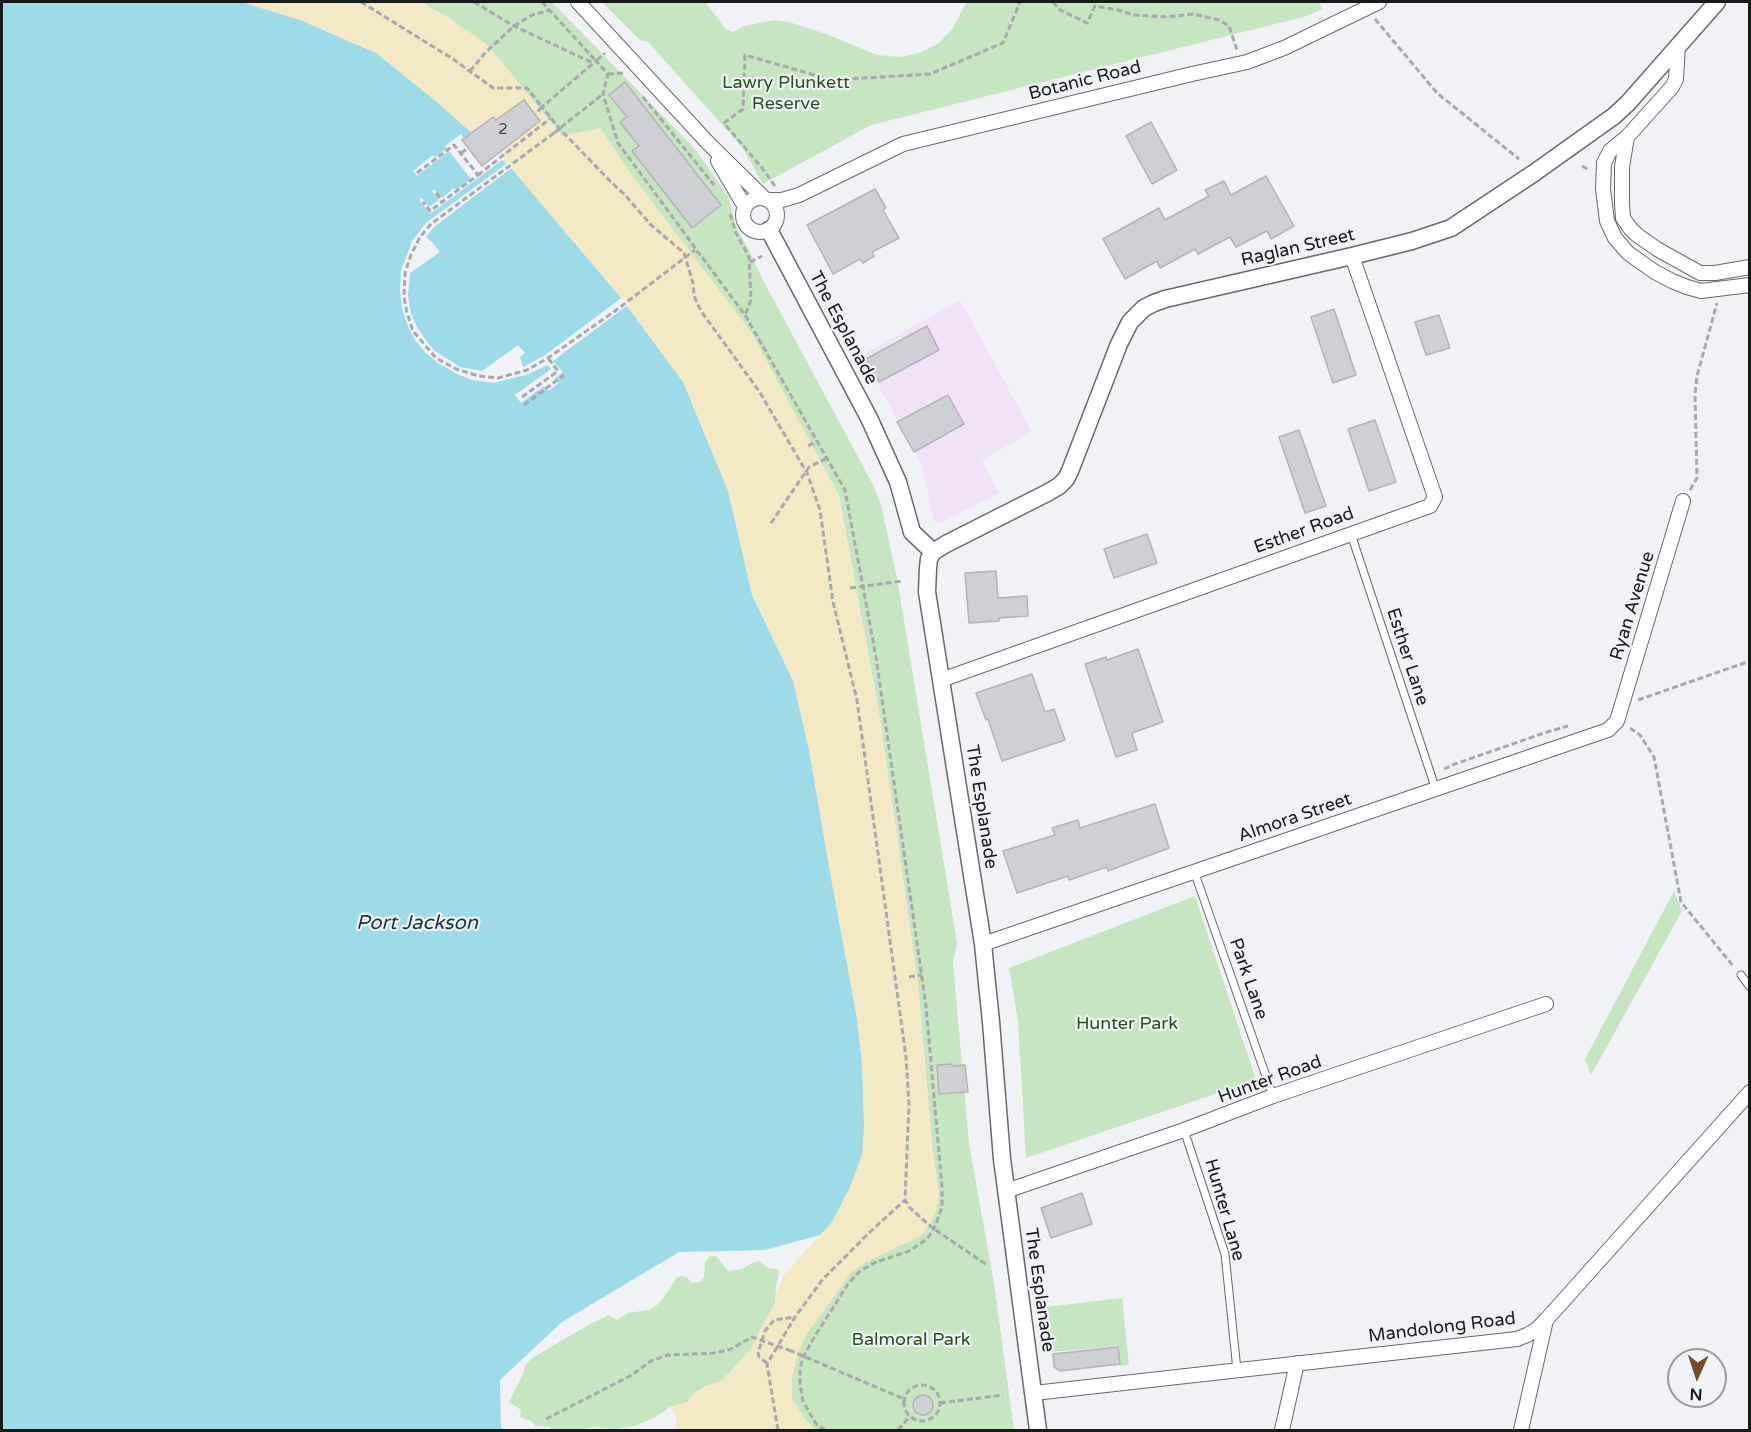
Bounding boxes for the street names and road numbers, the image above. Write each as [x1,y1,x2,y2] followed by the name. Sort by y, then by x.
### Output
[1026,57,1144,105] street label: Botanic Road
[1239,224,1357,272] street label: Raglan Street
[804,268,882,388] street label: The Esplanade
[1251,503,1357,559] street label: Esther Road
[1606,549,1660,663] street label: Ryan Avenue
[1381,606,1433,708] street label: Esther Lane
[961,743,1001,871] street label: The Esplanade
[1236,789,1354,847] street label: Almora Street
[1224,935,1272,1023] street label: Park Lane
[1215,1051,1325,1109] street label: Hunter Road
[1199,1156,1249,1264] street label: Hunter Lane
[1020,1226,1058,1354] street label: The Esplanade
[1367,1308,1517,1348] street label: Mandolong Road

